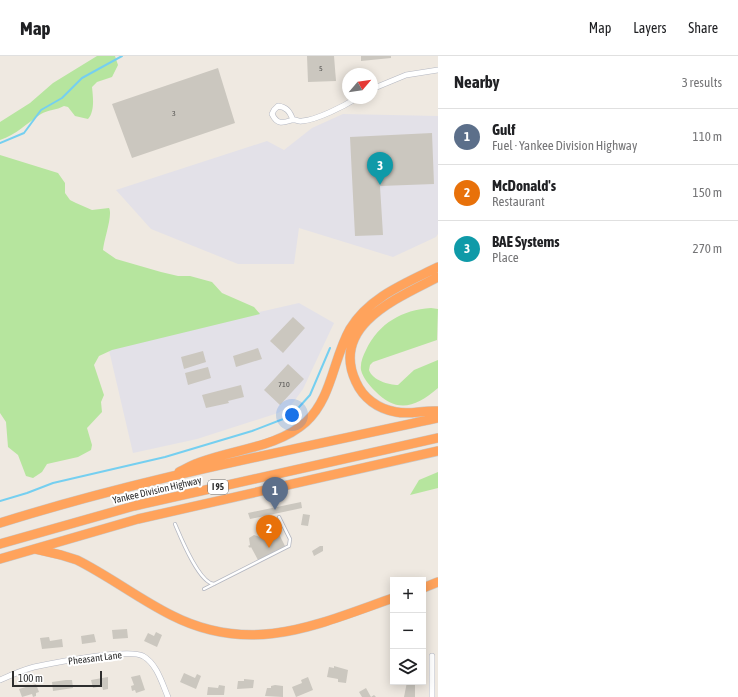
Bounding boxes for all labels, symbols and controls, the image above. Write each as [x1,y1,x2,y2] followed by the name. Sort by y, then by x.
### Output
[20,17,51,39] text: Map
[589,20,611,36] text: Map
[633,20,666,36] text: Layers
[688,20,718,36] text: Share
[319,64,323,73] house number: 5
[342,68,378,104] north arrow
[454,72,500,92] text: Nearby
[682,75,722,90] text: 3 results
[172,109,176,118] house number: 3
[492,121,515,138] text: Gulf
[464,129,470,144] text: 1
[693,129,722,144] text: 110 m
[492,138,637,153] text: Fuel · Yankee Division Highway
[367,152,393,185] pin: 3
[492,177,556,194] text: McDonald's
[464,185,470,200] text: 2
[693,185,722,200] text: 150 m
[492,194,545,209] text: Restaurant
[492,233,560,250] text: BAE Systems
[464,241,470,256] text: 3
[693,241,722,256] text: 270 m
[492,250,519,265] text: Place
[278,380,290,389] house number: 710
[282,405,302,425] your location
[111,474,203,506] street label: Yankee Division Highway
[262,477,288,510] pin: 1
[208,480,228,494] road number: I 95
[256,515,282,548] pin: 2
[390,577,426,685] map controls
[390,577,426,613] button: +
[390,613,426,649] button: −
[67,649,123,667] street label: Pheasant Lane
[390,649,426,685] button: layers
[12,669,102,688] scale bar
[18,672,43,684] text: 100 m

